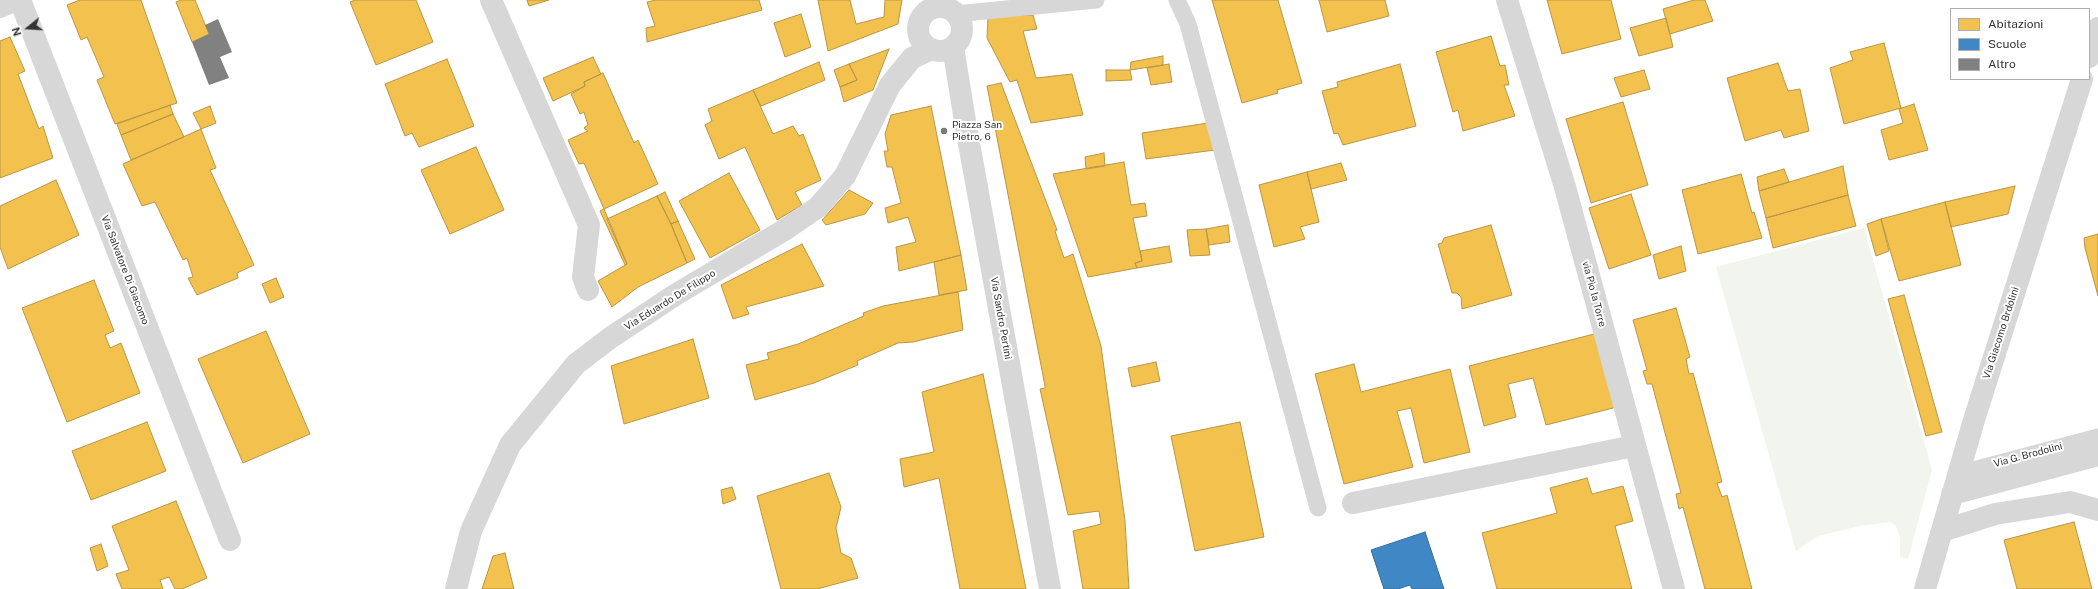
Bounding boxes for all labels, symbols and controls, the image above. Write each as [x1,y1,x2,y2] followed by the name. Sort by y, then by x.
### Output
[8,8,48,48] north arrow
[1950,8,2090,80] legend
[1988,17,2043,31] text: Abitazioni
[10,26,24,38] text: N
[1988,37,2026,51] text: Scuole
[1988,57,2016,71] text: Altro
[952,119,1002,142] place label: Piazza San Pietro, 6
[939,126,949,136] marker: Piazza San Pietro, 6
[99,214,151,326] street label: Via Salvatore Di Giacomo
[1579,260,1609,328] street label: via Pio la Torre
[622,267,718,333] street label: Via Eduardo De Filippo
[988,276,1014,360] street label: Via Sandro Pertini
[1980,285,2022,381] street label: Via Giacomo Brdolini
[1992,440,2064,470] street label: Via G. Brodolini

